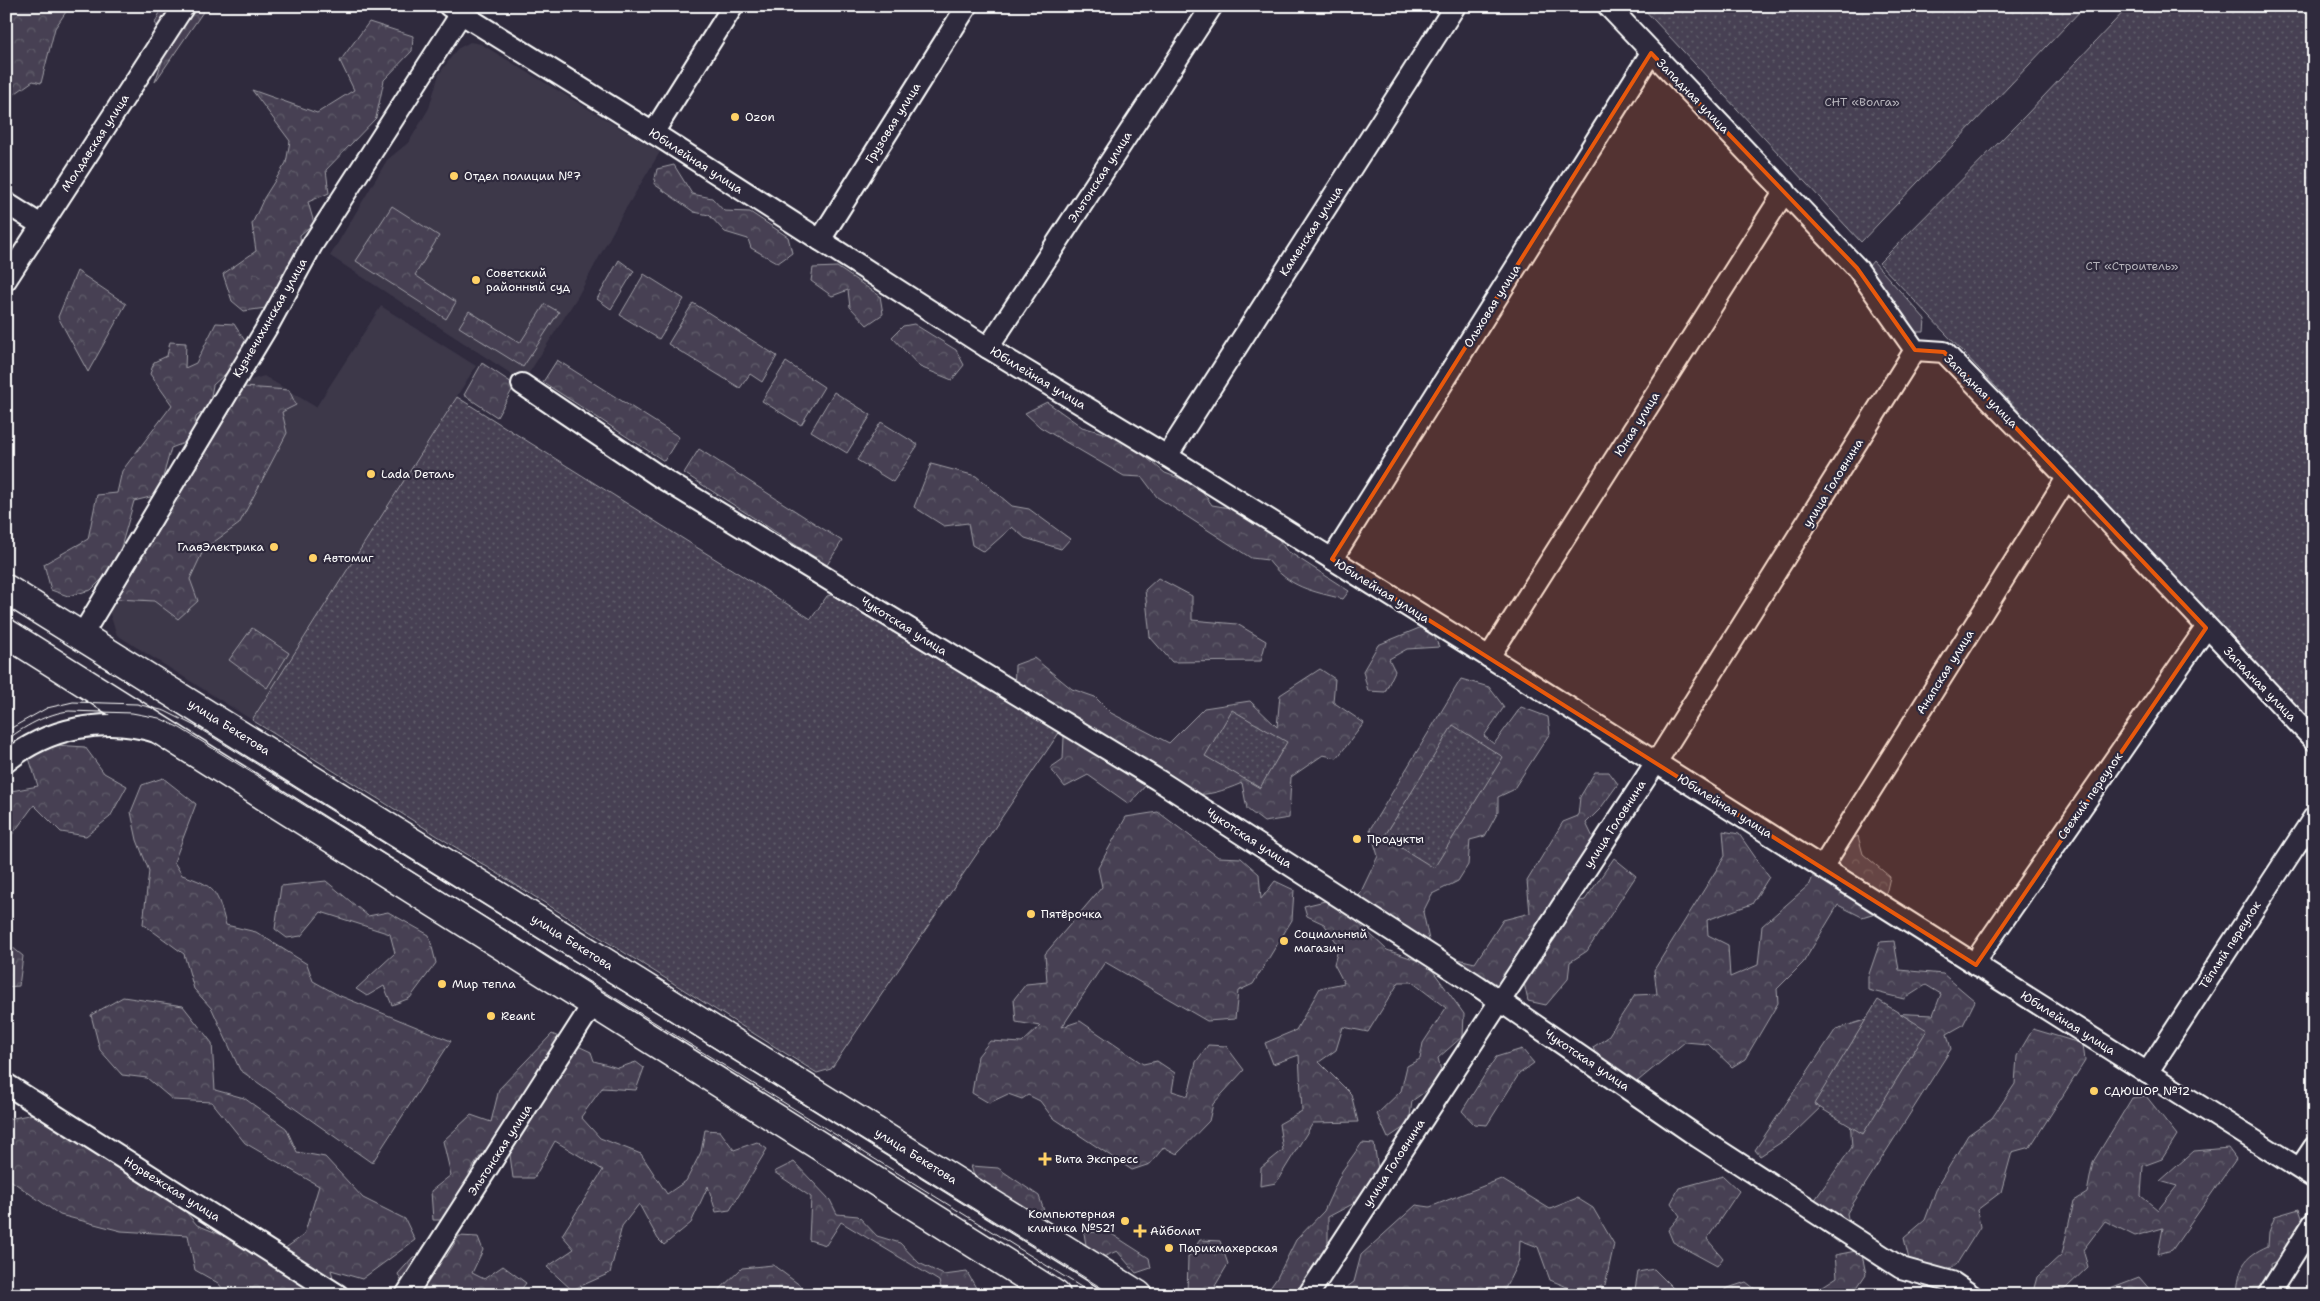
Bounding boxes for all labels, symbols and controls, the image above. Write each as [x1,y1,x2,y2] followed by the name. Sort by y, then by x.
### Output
[1653,55,1733,137] street label: Западная улица
[862,79,925,166] street label: Грузовая улица
[57,91,133,195] street label: Молдавская улица
[1825,94,1900,110] park label: СНТ «Волга»
[745,109,775,125] place label: Ozon
[729,111,741,123] marker: Ozon
[646,125,747,198] street label: Юбилейная улица
[1064,128,1136,226] street label: Эльтонская улица
[464,168,581,184] place label: Отдел полиции №7
[448,170,460,182] marker: Отдел полиции №7
[1276,182,1346,279] street label: Каменская улица
[229,255,311,381] street label: Кузнечихинская улица
[2086,258,2179,274] park label: СТ «Строитель»
[1460,261,1524,351] street label: Ольховая улица
[486,265,571,295] place label: Советский районный суд
[470,274,482,286] marker: Советский районный суд
[987,343,1089,413] street label: Юбилейная улица
[1941,351,2022,432] street label: Западная улица
[1611,388,1663,459] street label: Юная улица
[1799,435,1867,530] street label: улица Головнина
[381,466,454,482] place label: Lada Dеталь
[365,468,377,480] marker: Lada Dеталь
[177,539,265,555] place label: ГлавЭлектрика
[268,541,280,553] marker: ГлавЭлектрика
[323,550,374,566] place label: Автомиг
[307,552,319,564] marker: Автомиг
[1332,555,1433,627] street label: Юбилейная улица
[858,593,951,659] street label: Чукотская улица
[1913,626,1978,717] street label: Анапская улица
[2220,643,2300,725] street label: Западная улица
[185,695,274,759] street label: улица Бекетова
[2054,749,2126,843] street label: Свежий переулок
[1675,770,1776,842] street label: Юбилейная улица
[1581,776,1650,871] street label: улица Головнина
[1203,804,1295,872] street label: Чукотская улица
[1367,831,1424,847] place label: Продукты
[1351,833,1363,845] marker: Продукты
[2196,897,2265,992] street label: Тёплый переулок
[1041,906,1102,922] place label: Пятёрочка
[1025,908,1037,920] marker: Пятёрочка
[528,910,617,974] street label: улица Бекетова
[1294,926,1368,956] place label: Социальный магазин
[1278,935,1290,947] marker: Социальный магазин
[452,976,516,992] place label: Мир тепла
[436,978,448,990] marker: Мир тепла
[2018,987,2119,1059] street label: Юбилейная улица
[501,1008,536,1024] place label: Reant
[485,1010,497,1022] marker: Reant
[1541,1026,1633,1095] street label: Чукотская улица
[2104,1083,2190,1099] place label: СДЮШОР №12
[2088,1085,2100,1097] marker: СДЮШОР №12
[464,1101,536,1199] street label: Эльтонская улица
[1360,1115,1429,1210] street label: улица Головнина
[872,1124,961,1188] street label: улица Бекетова
[1055,1151,1138,1167] place label: Вита Экспресс
[121,1153,224,1225] street label: Норвежская улица
[1039,1153,1051,1165] marker: Вита Экспресс
[1027,1206,1115,1236] place label: Компьютерная клиника №521
[1119,1215,1131,1227] marker: Компьютерная клиника №521
[1150,1223,1202,1239] place label: Айболит
[1134,1225,1146,1237] marker: Айболит
[1179,1240,1278,1256] place label: Парикмахерская
[1163,1242,1175,1254] marker: Парикмахерская

